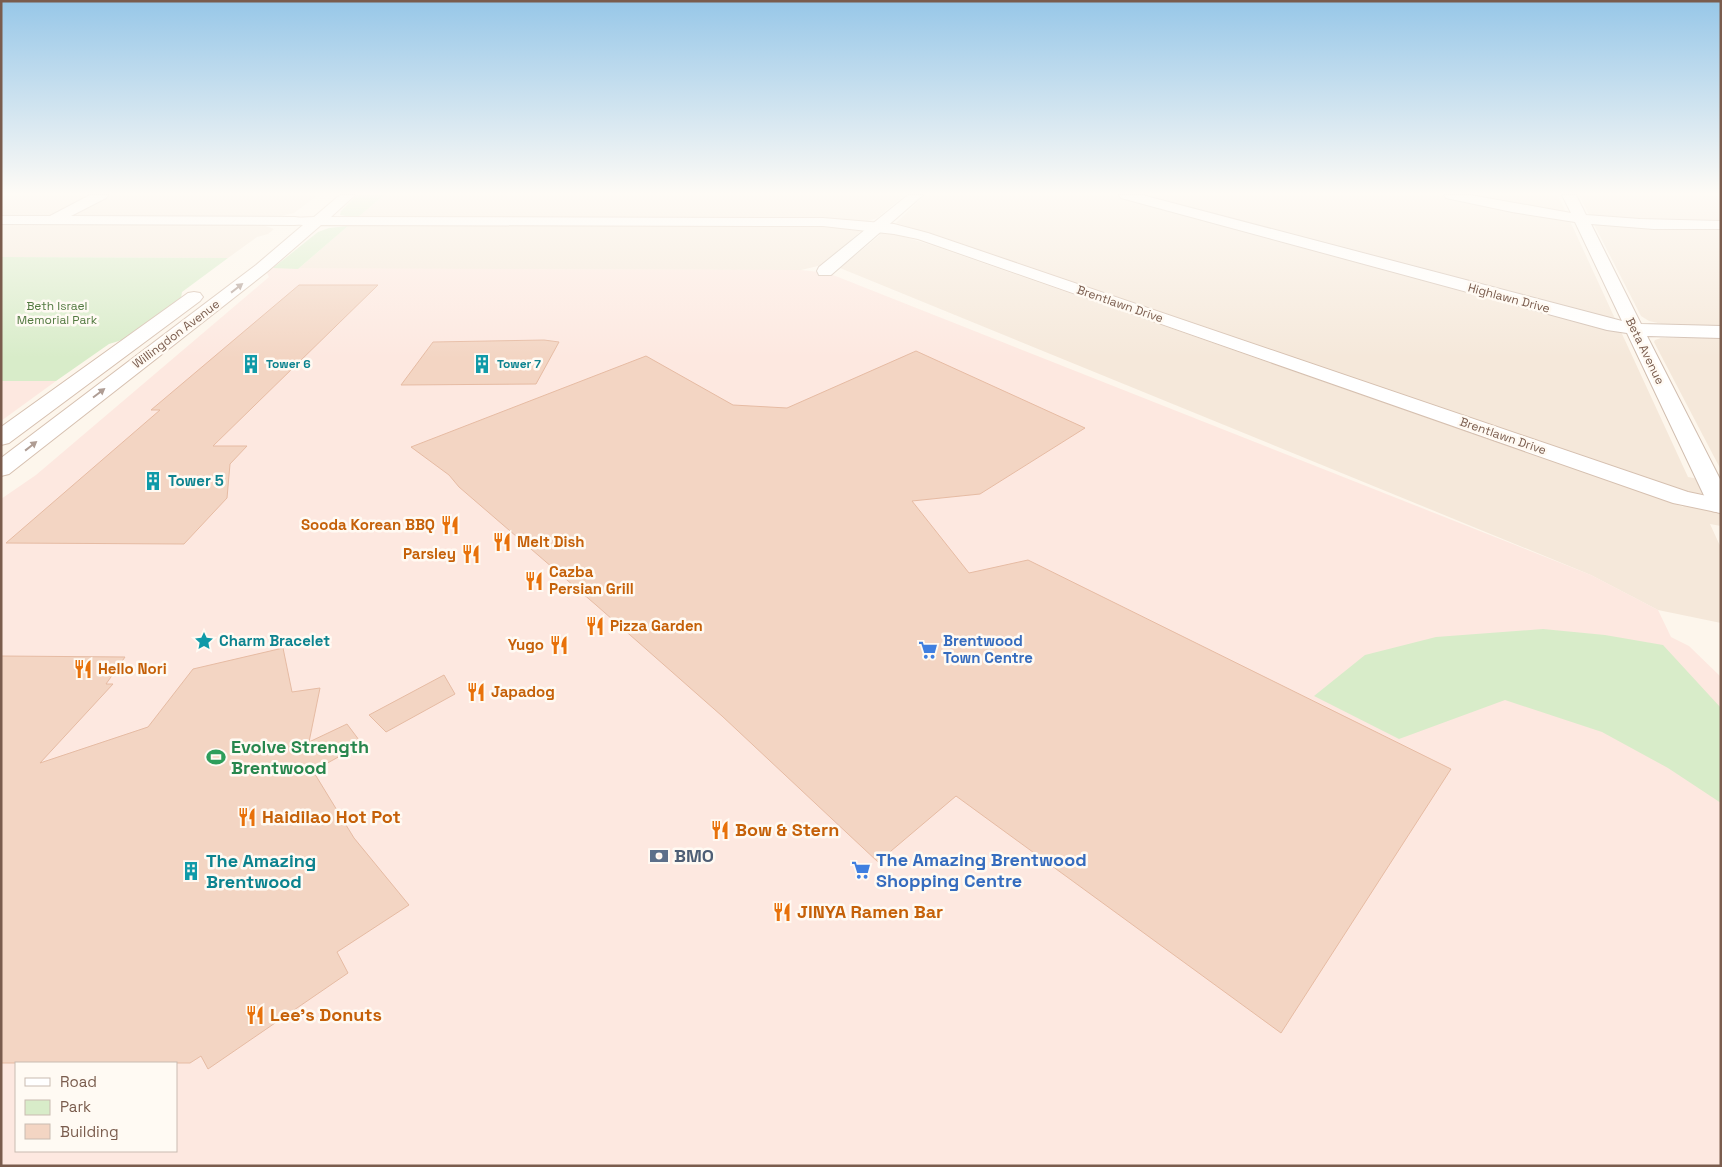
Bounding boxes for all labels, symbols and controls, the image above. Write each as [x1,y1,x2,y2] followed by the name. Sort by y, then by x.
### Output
[1466,279,1552,317] street label: Highlawn Drive
[230,282,243,293] one-way arrow
[1075,282,1165,326] street label: Brentlawn Drive
[129,296,223,372] street label: Willingdon Avenue
[17,298,98,328] park label: Beth Israel Memorial Park
[1622,315,1668,387] street label: Beta Avenue
[240,353,262,375] building icon: Tower 6
[471,353,493,375] building icon: Tower 7
[266,356,311,372] place label: Tower 6
[497,356,541,372] place label: Tower 7
[93,388,106,398] one-way arrow
[1458,414,1548,458] street label: Brentlawn Drive
[24,441,38,451] one-way arrow
[142,470,164,492] building icon: Tower 5
[168,471,224,490] place label: Tower 5
[439,514,461,536] restaurant icon: Sooda Korean BBQ
[301,515,435,534] place label: Sooda Korean BBQ
[491,531,513,553] restaurant icon: Melt Dish
[517,532,585,551] place label: Melt Dish
[460,543,482,565] restaurant icon: Parsley
[403,544,456,563] place label: Parsley
[549,562,634,598] place label: Cazba Persian Grill
[523,570,545,592] restaurant icon: Cazba Persian Grill
[584,615,606,637] restaurant icon: Pizza Garden
[610,616,703,635] place label: Pizza Garden
[193,630,215,652] place icon: Charm Bracelet
[219,631,330,650] place label: Charm Bracelet
[943,631,1033,667] place label: Brentwood Town Centre
[548,634,570,656] restaurant icon: Yugo
[508,635,544,654] place label: Yugo
[917,639,939,661] supermarket icon: Brentwood Town Centre
[72,658,94,680] restaurant icon: Hello Nori
[98,659,167,678] place label: Hello Nori
[465,681,487,703] restaurant icon: Japadog
[491,682,555,701] place label: Japadog
[231,735,369,779] place label: Evolve Strength Brentwood
[205,746,227,768] sports icon: Evolve Strength Brentwood
[262,805,401,828] place label: Haidilao Hot Pot
[236,806,258,828] restaurant icon: Haidilao Hot Pot
[735,818,839,841] place label: Bow & Stern
[709,819,731,841] restaurant icon: Bow & Stern
[674,844,714,867] place label: BMO
[648,845,670,867] bank icon: BMO
[876,848,1087,892] place label: The Amazing Brentwood Shopping Centre
[206,849,316,893] place label: The Amazing Brentwood
[850,859,872,881] supermarket icon: The Amazing Brentwood Shopping Centre
[180,860,202,882] building icon: The Amazing Brentwood
[797,900,943,923] place label: JINYA Ramen Bar
[771,901,793,923] restaurant icon: JINYA Ramen Bar
[270,1003,382,1026] place label: Lee's Donuts
[244,1004,266,1026] restaurant icon: Lee's Donuts
[15,1062,178,1152] legend
[60,1072,97,1091] text: Road
[60,1097,91,1116] text: Park
[60,1122,119,1141] text: Building

